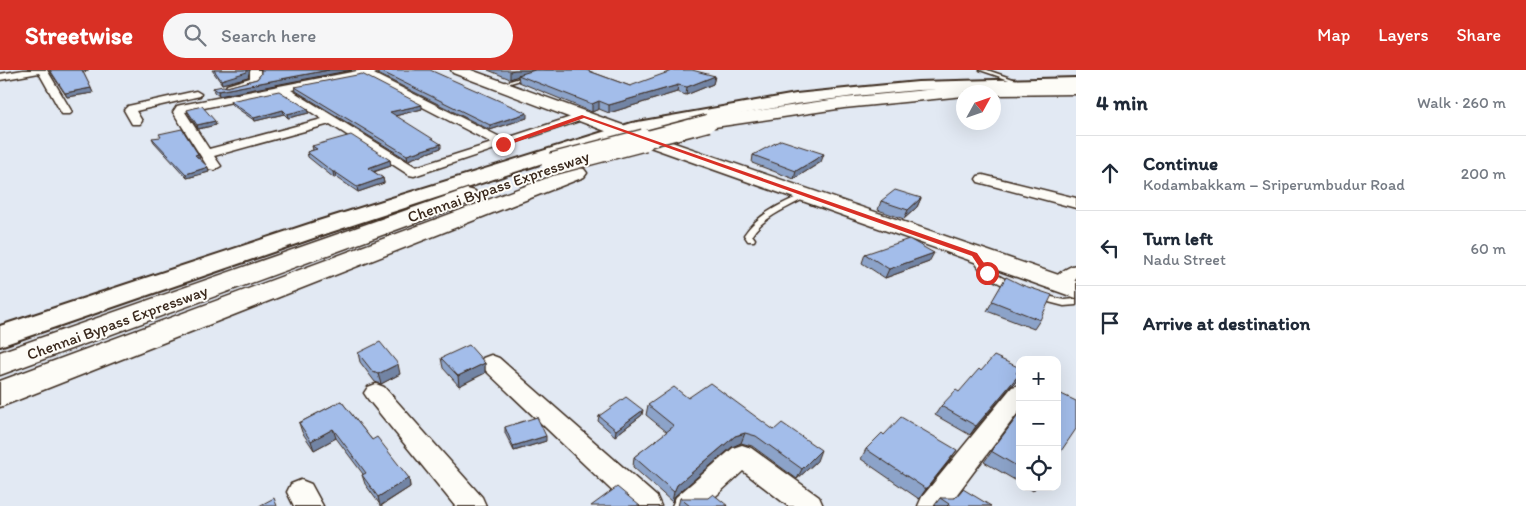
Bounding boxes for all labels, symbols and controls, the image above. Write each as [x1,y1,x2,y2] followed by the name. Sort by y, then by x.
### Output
[163,13,513,58] search box
[25,21,133,50] text: Streetwise
[181,21,209,49] icon: search
[221,24,316,47] text: Search here
[1317,24,1350,46] text: Map
[1378,24,1428,46] text: Layers
[1456,24,1501,46] text: Share
[956,85,1001,130] north arrow
[1096,90,1148,115] text: 4 min
[1417,93,1506,112] text: Walk · 260 m
[492,133,515,156] route end
[405,146,592,227] street label: Chennai Bypass Expressway
[1143,152,1218,175] text: Continue
[1096,159,1124,187] icon: ahead
[1461,164,1506,183] text: 200 m
[1143,175,1405,194] text: Kodambakkam – Sriperumbudur Road
[1143,227,1213,250] text: Turn left
[1096,234,1124,262] icon: left
[1471,239,1506,258] text: 60 m
[1143,250,1226,269] text: Nadu Street
[976,262,999,285] route start
[24,281,211,364] street label: Chennai Bypass Expressway
[1096,309,1124,337] icon: arrive
[1143,312,1310,335] text: Arrive at destination
[1016,356,1061,491] map controls
[1016,356,1061,401] button: +
[1016,401,1061,446] button: −
[1016,446,1061,491] button: locate

